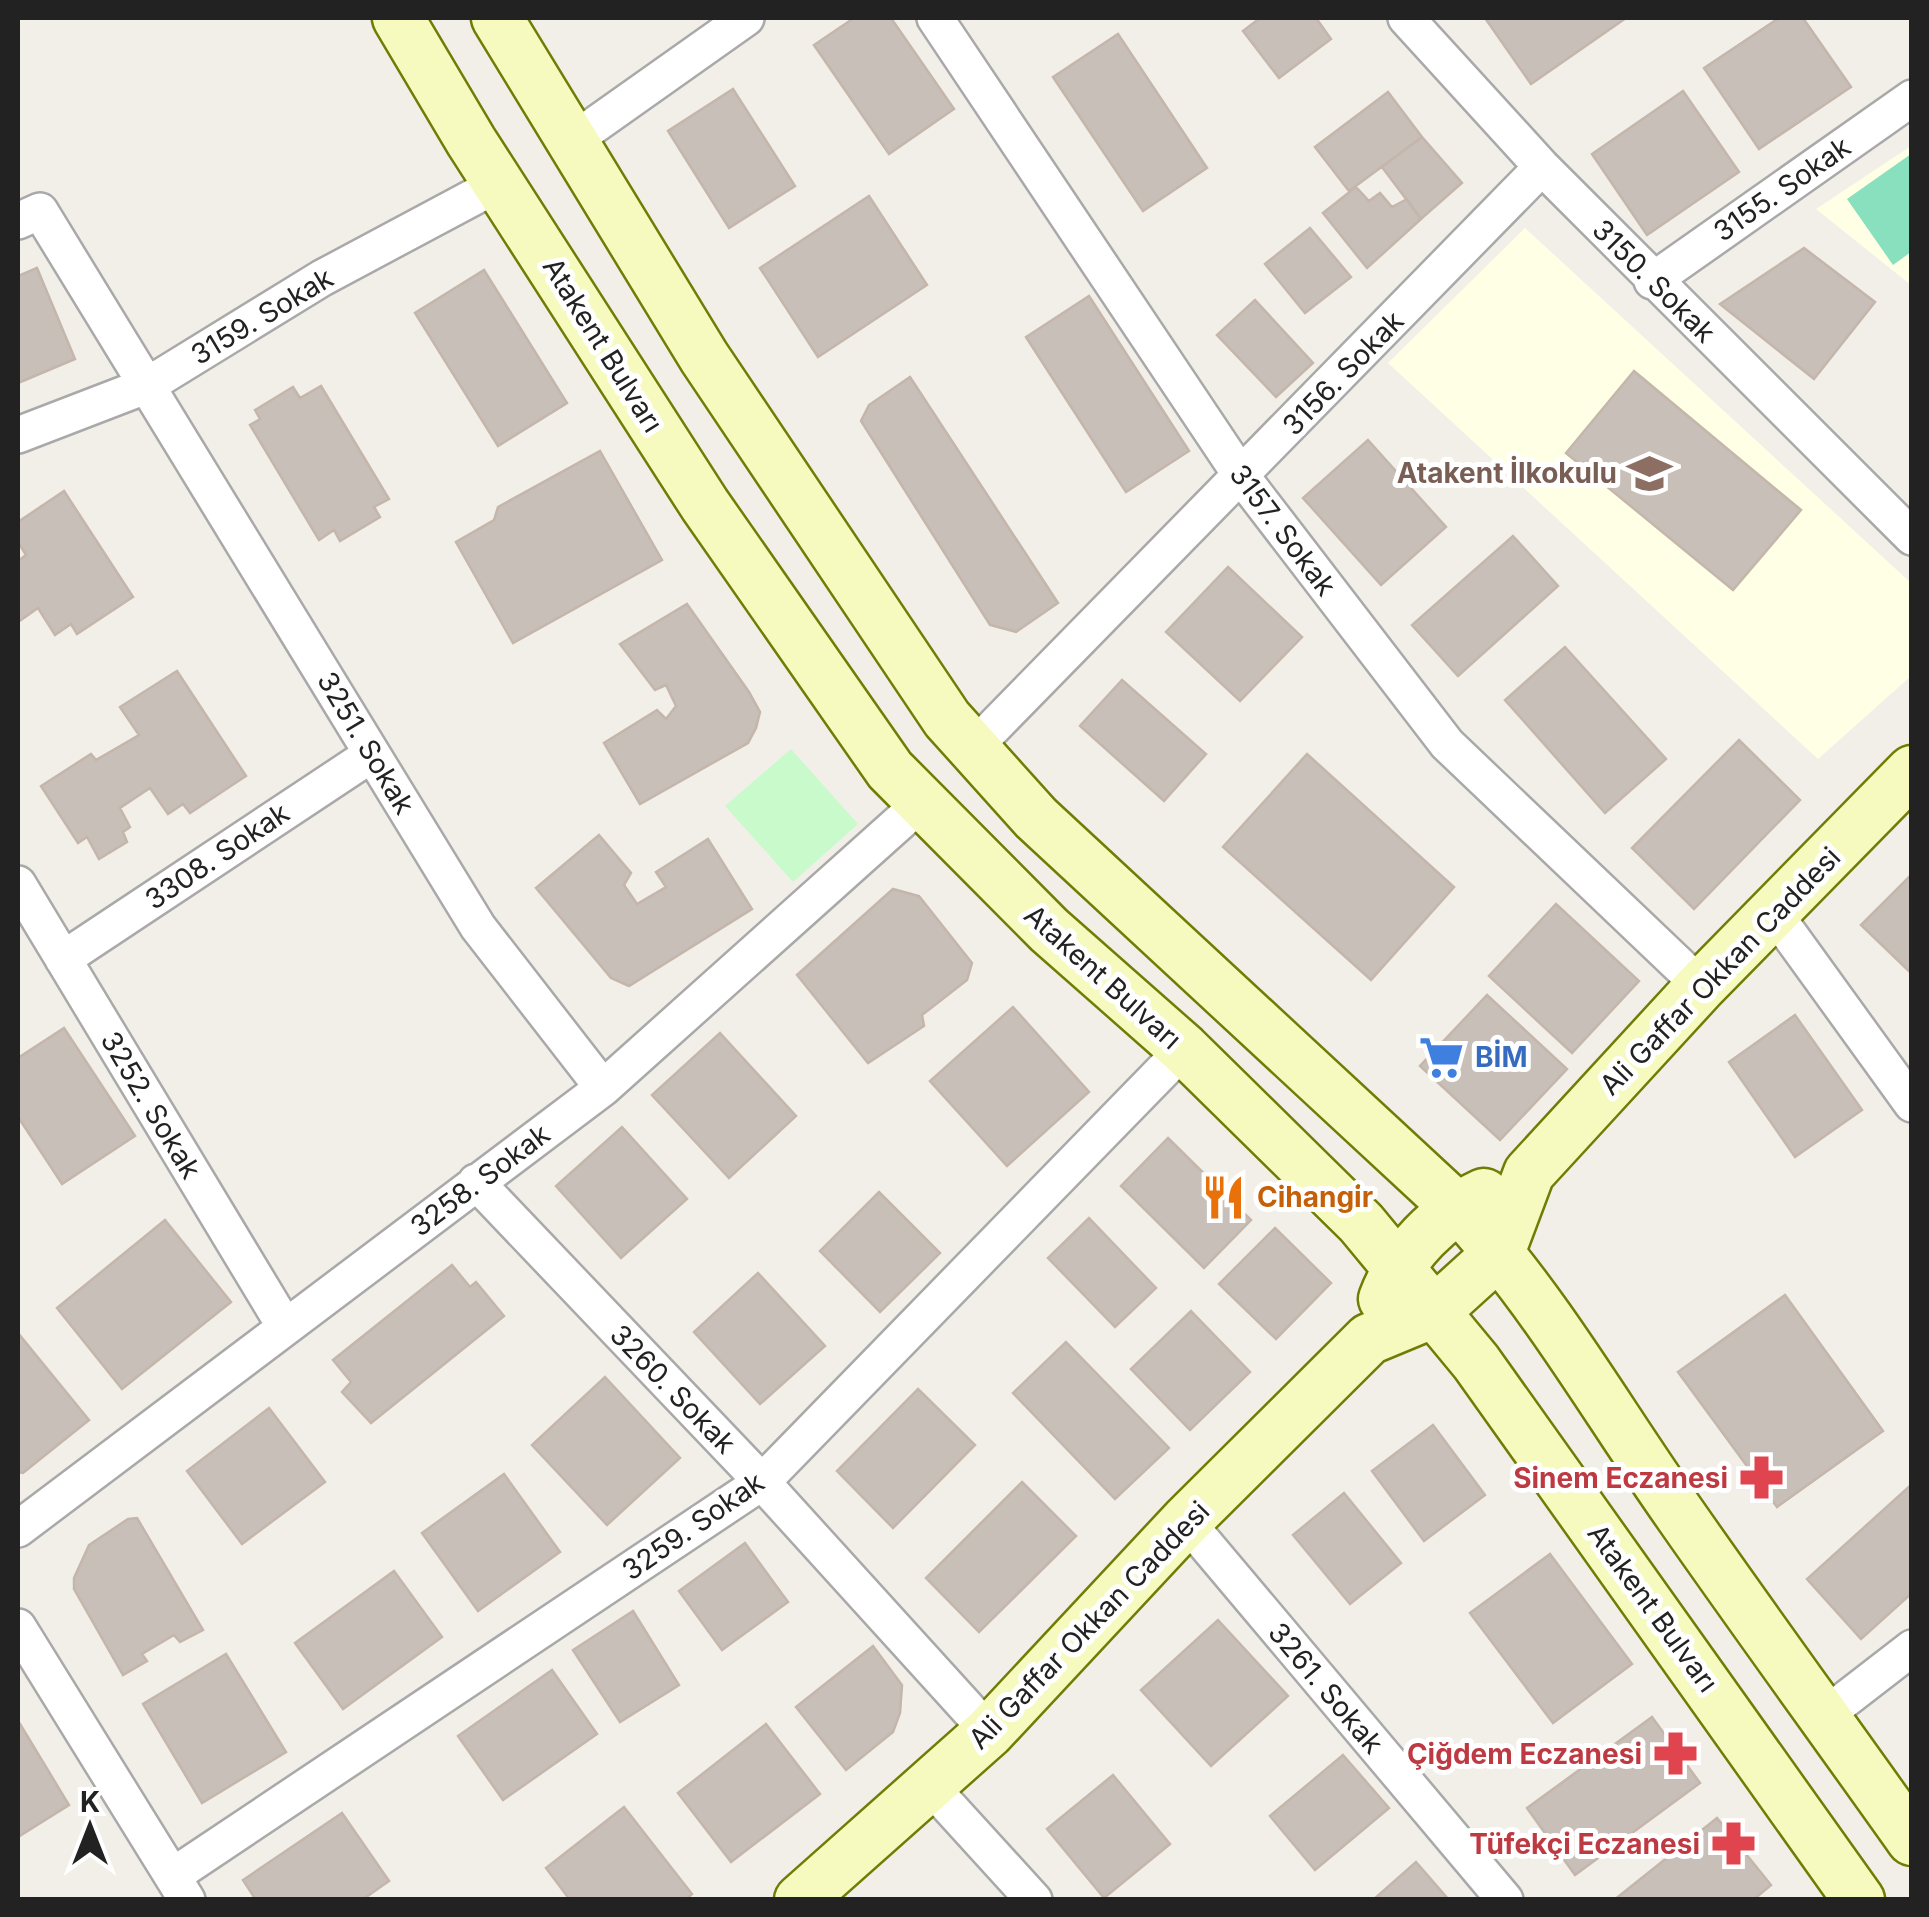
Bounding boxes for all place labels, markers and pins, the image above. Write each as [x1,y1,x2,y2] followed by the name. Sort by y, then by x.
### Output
[1626,449,1674,497] school or university icon: Atakent İlkokulu
[1397,455,1617,490] place label: Atakent İlkokulu
[1418,1033,1466,1081] supermarket icon: BİM
[1475,1039,1527,1074] place label: BİM
[1200,1173,1248,1221] restaurant icon: Cihangir
[1257,1180,1373,1214] place label: Cihangir
[1737,1454,1785,1502] pharmacy icon: Sinem Eczanesi
[1513,1461,1728,1495] place label: Sinem Eczanesi
[1651,1730,1699,1778] pharmacy icon: Çiğdem Eczanesi
[1407,1737,1642,1771] place label: Çiğdem Eczanesi
[1709,1820,1757,1868] pharmacy icon: Tüfekçi Eczanesi
[1469,1827,1700,1861] place label: Tüfekçi Eczanesi

